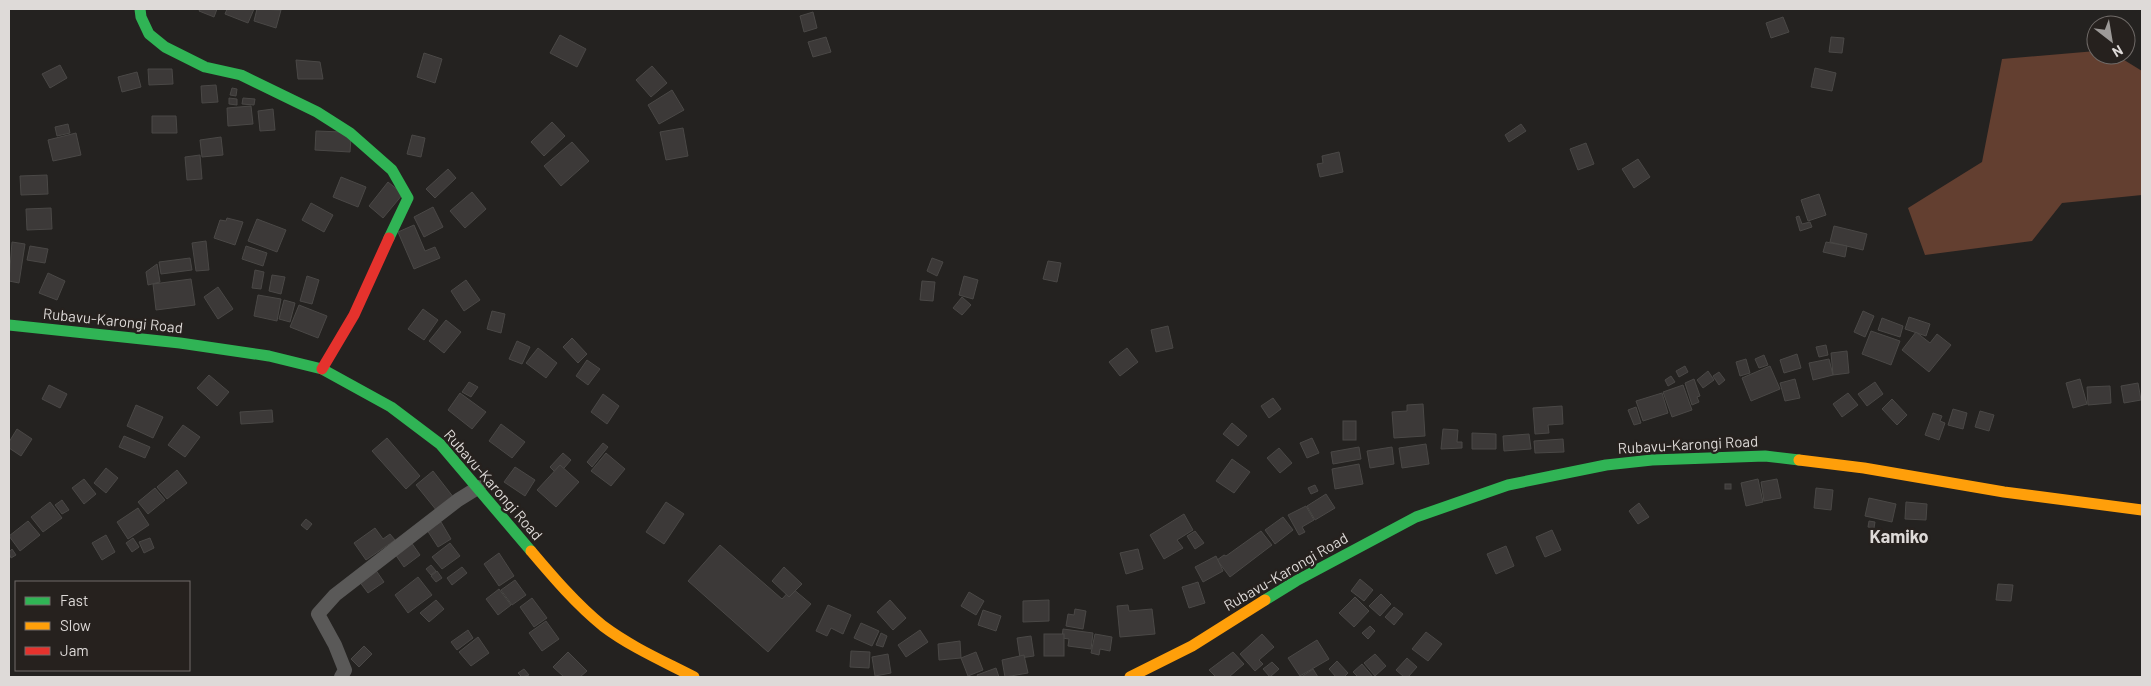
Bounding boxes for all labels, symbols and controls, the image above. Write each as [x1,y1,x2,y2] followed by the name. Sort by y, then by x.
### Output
[2086,15,2136,65] north arrow
[2110,42,2126,61] text: N
[42,304,184,336] street label: Rubavu-Karongi Road
[441,425,547,543] street label: Rubavu-Karongi Road
[1617,431,1759,457] street label: Rubavu-Karongi Road
[1869,525,1929,547] district label: Kamiko
[1220,528,1351,614] street label: Rubavu-Karongi Road
[15,581,190,671] legend
[60,591,88,609] text: Fast
[60,616,91,634] text: Slow
[60,641,89,659] text: Jam

